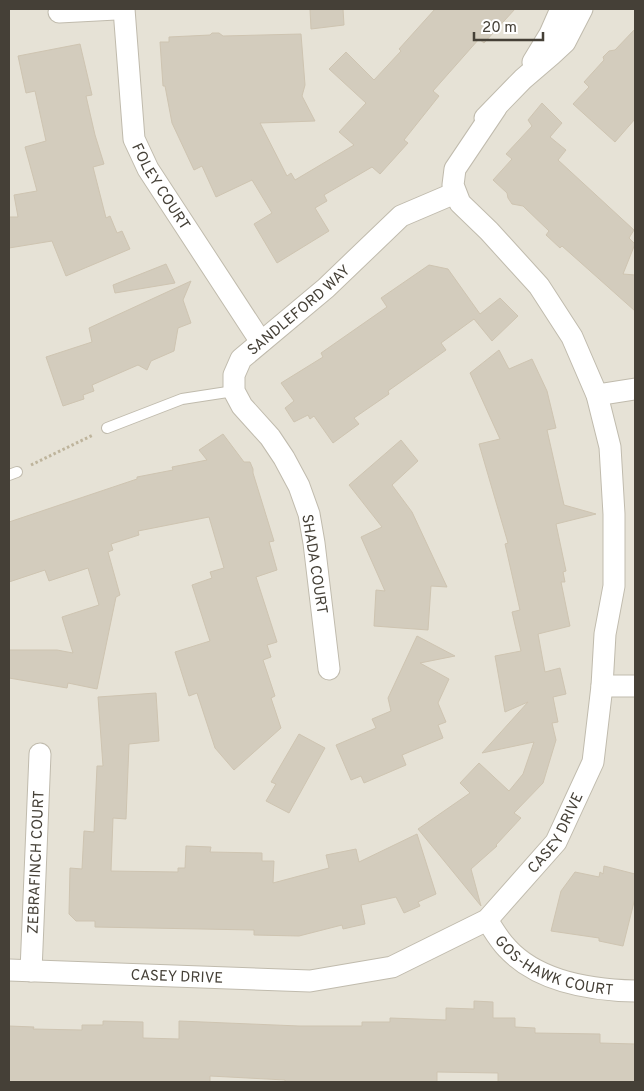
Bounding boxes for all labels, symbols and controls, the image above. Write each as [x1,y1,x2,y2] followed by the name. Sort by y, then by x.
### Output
[474,10,543,42] scale bar
[482,19,517,38] text: 20 m
[126,141,193,234] street label: FOLEY COURT
[244,261,355,360] street label: SANDLEFORD WAY
[296,513,331,616] street label: SHADA COURT
[25,790,49,934] street label: ZEBRAFINCH COURT
[524,790,589,878] street label: CASEY DRIVE
[489,932,614,1001] street label: GOS-HAWK COURT
[130,966,223,989] street label: CASEY DRIVE

